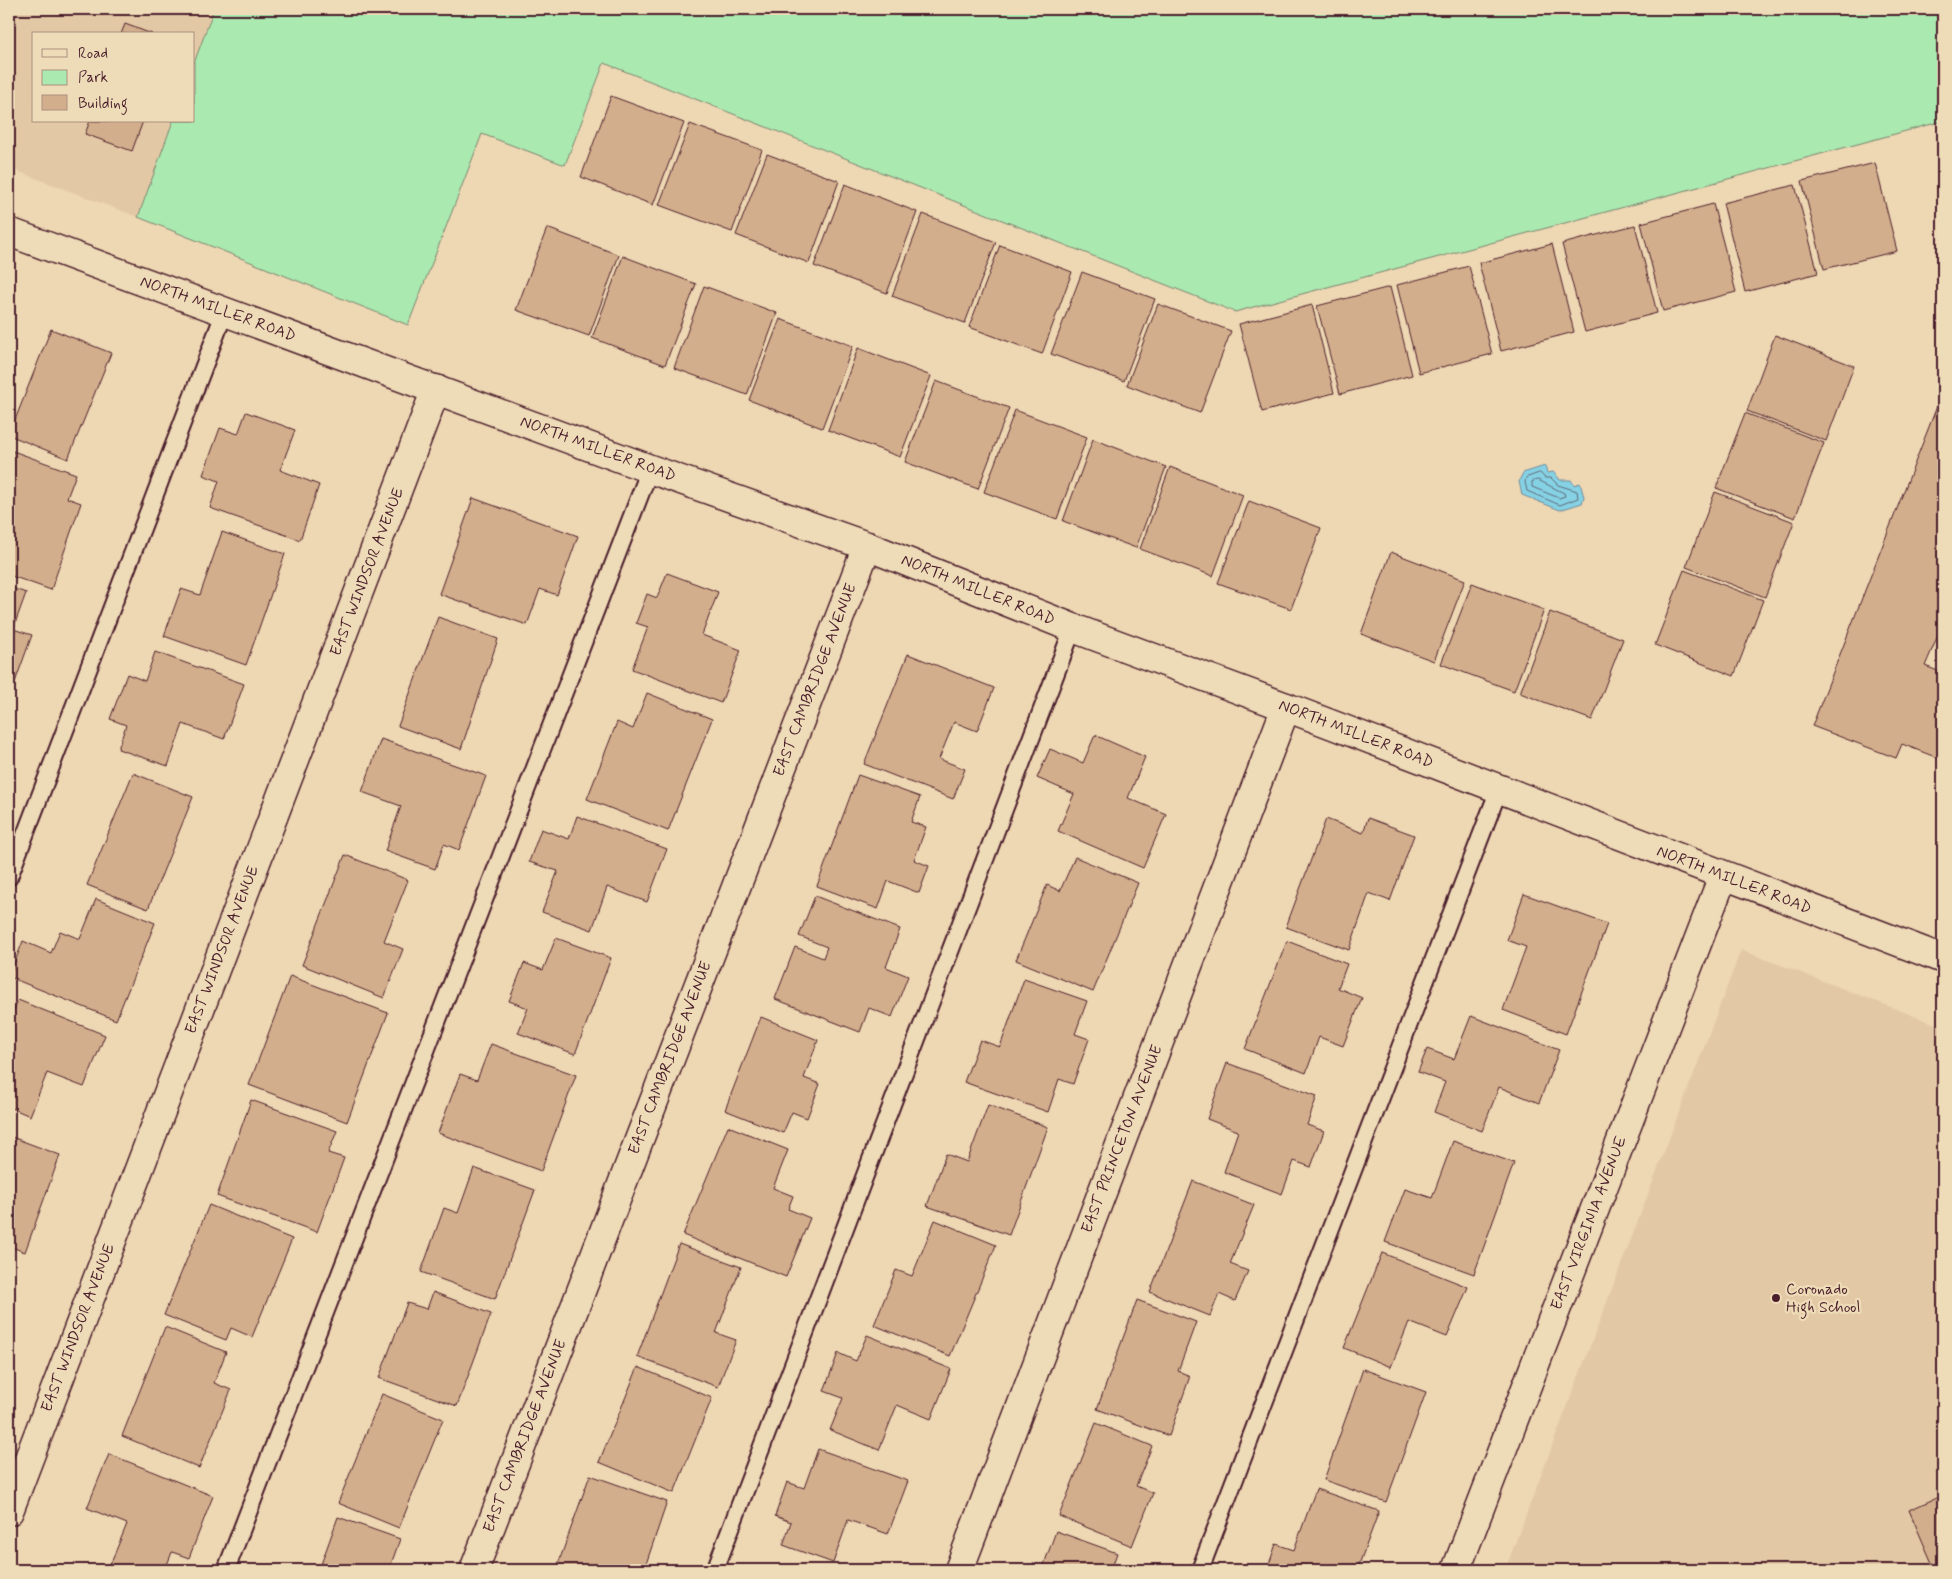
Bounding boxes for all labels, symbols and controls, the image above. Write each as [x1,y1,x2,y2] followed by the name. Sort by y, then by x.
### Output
[32,32,195,122] legend
[78,44,108,64] text: Road
[78,68,108,88] text: Park
[78,94,128,115] text: Building
[137,271,299,347] street label: NORTH MILLER ROAD
[517,411,679,487] street label: NORTH MILLER ROAD
[325,485,409,659] street label: EAST WINDSOR AVENUE
[898,550,1058,630] street label: NORTH MILLER ROAD
[768,580,862,780] street label: EAST CAMBRIDGE AVENUE
[1276,695,1436,773] street label: NORTH MILLER ROAD
[1654,841,1814,919] street label: NORTH MILLER ROAD
[180,863,264,1037] street label: EAST WINDSOR AVENUE
[623,958,717,1158] street label: EAST CAMBRIDGE AVENUE
[1076,1042,1168,1236] street label: EAST PRINCETON AVENUE
[1546,1133,1632,1313] street label: EAST VIRGINIA AVENUE
[36,1241,120,1415] street label: EAST WINDSOR AVENUE
[1786,1279,1861,1319] place label: Coronado High School
[1770,1292,1782,1304] marker: Coronado High School
[478,1336,572,1536] street label: EAST CAMBRIDGE AVENUE

